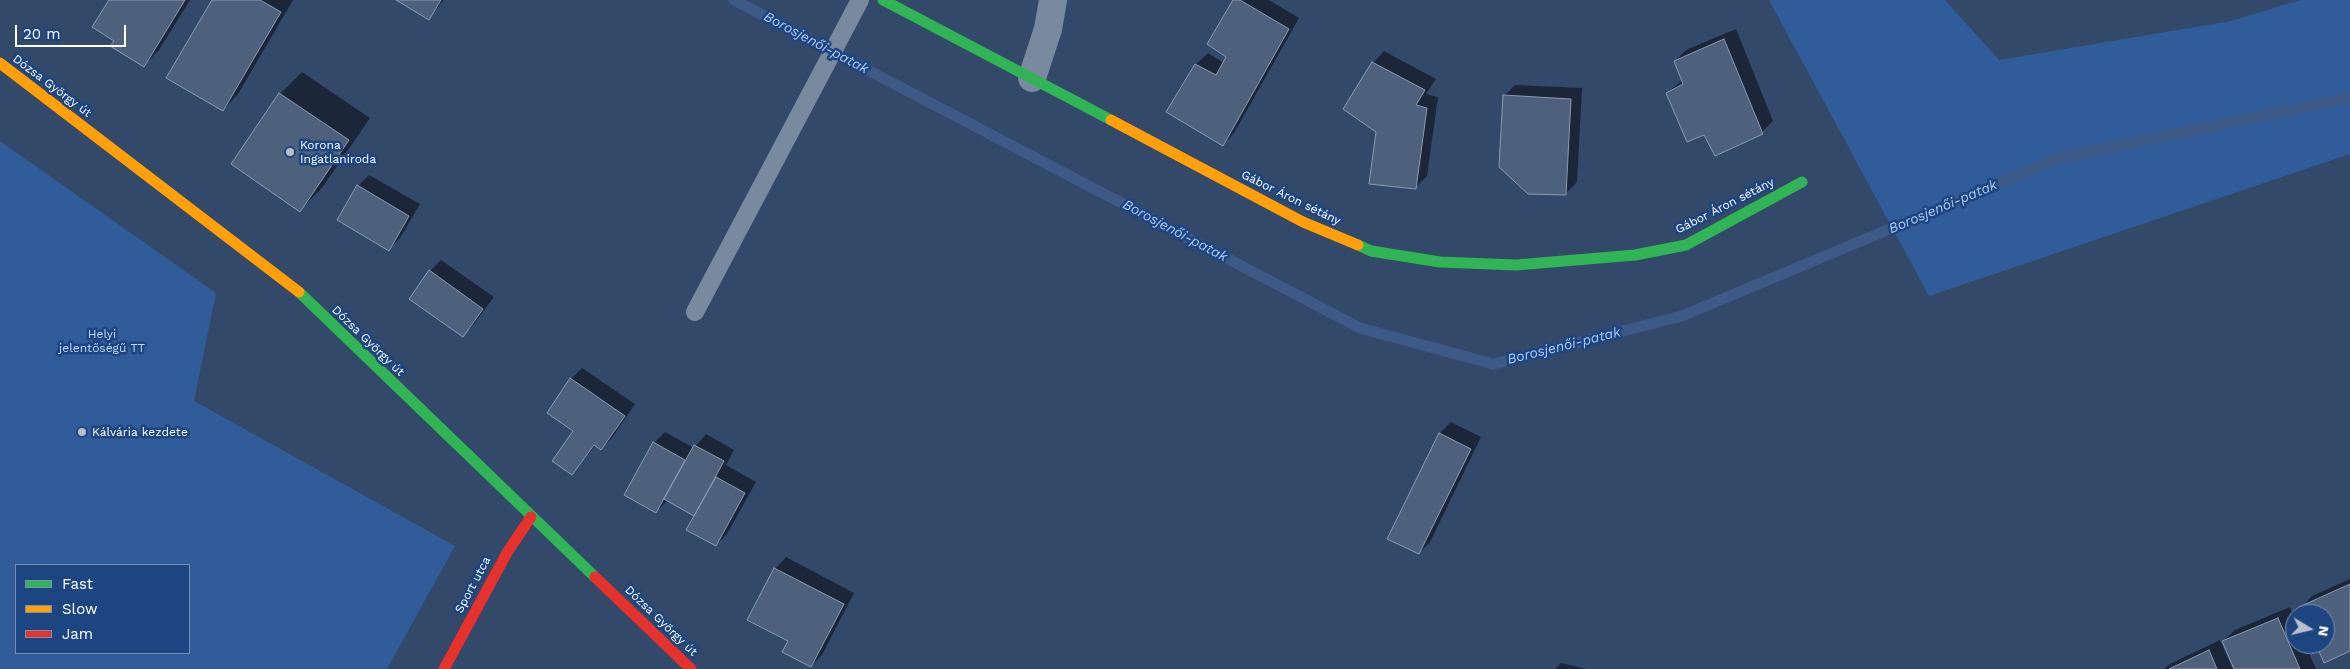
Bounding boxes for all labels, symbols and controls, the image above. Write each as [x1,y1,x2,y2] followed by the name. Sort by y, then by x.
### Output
[761,8,871,78] water label: Borosjenői-patak
[18,15,129,47] scale bar
[23,25,61,43] text: 20 m
[10,52,94,120] street label: Dózsa György út
[300,138,376,166] place label: Korona Ingatlaniroda
[284,146,296,158] marker: Korona Ingatlaniroda
[1239,168,1343,228] street label: Gábor Áron sétány
[1673,175,1777,237] street label: Gábor Áron sétány
[1886,177,2000,237] water label: Borosjenői-patak
[1120,196,1230,266] water label: Borosjenői-patak
[329,303,407,379] street label: Dózsa György út
[1506,324,1622,368] water label: Borosjenői-patak
[59,327,145,355] park label: Helyi jelentőségű TT
[92,425,188,439] place label: Kálvária kezdete
[76,426,88,438] marker: Kálvária kezdete
[452,554,494,616] street label: Sport utca
[15,564,190,654] legend
[62,575,93,593] text: Fast
[622,583,700,659] street label: Dózsa György út
[62,600,98,618] text: Slow
[2285,604,2335,654] north arrow
[62,625,93,643] text: Jam
[2315,625,2333,638] text: N

